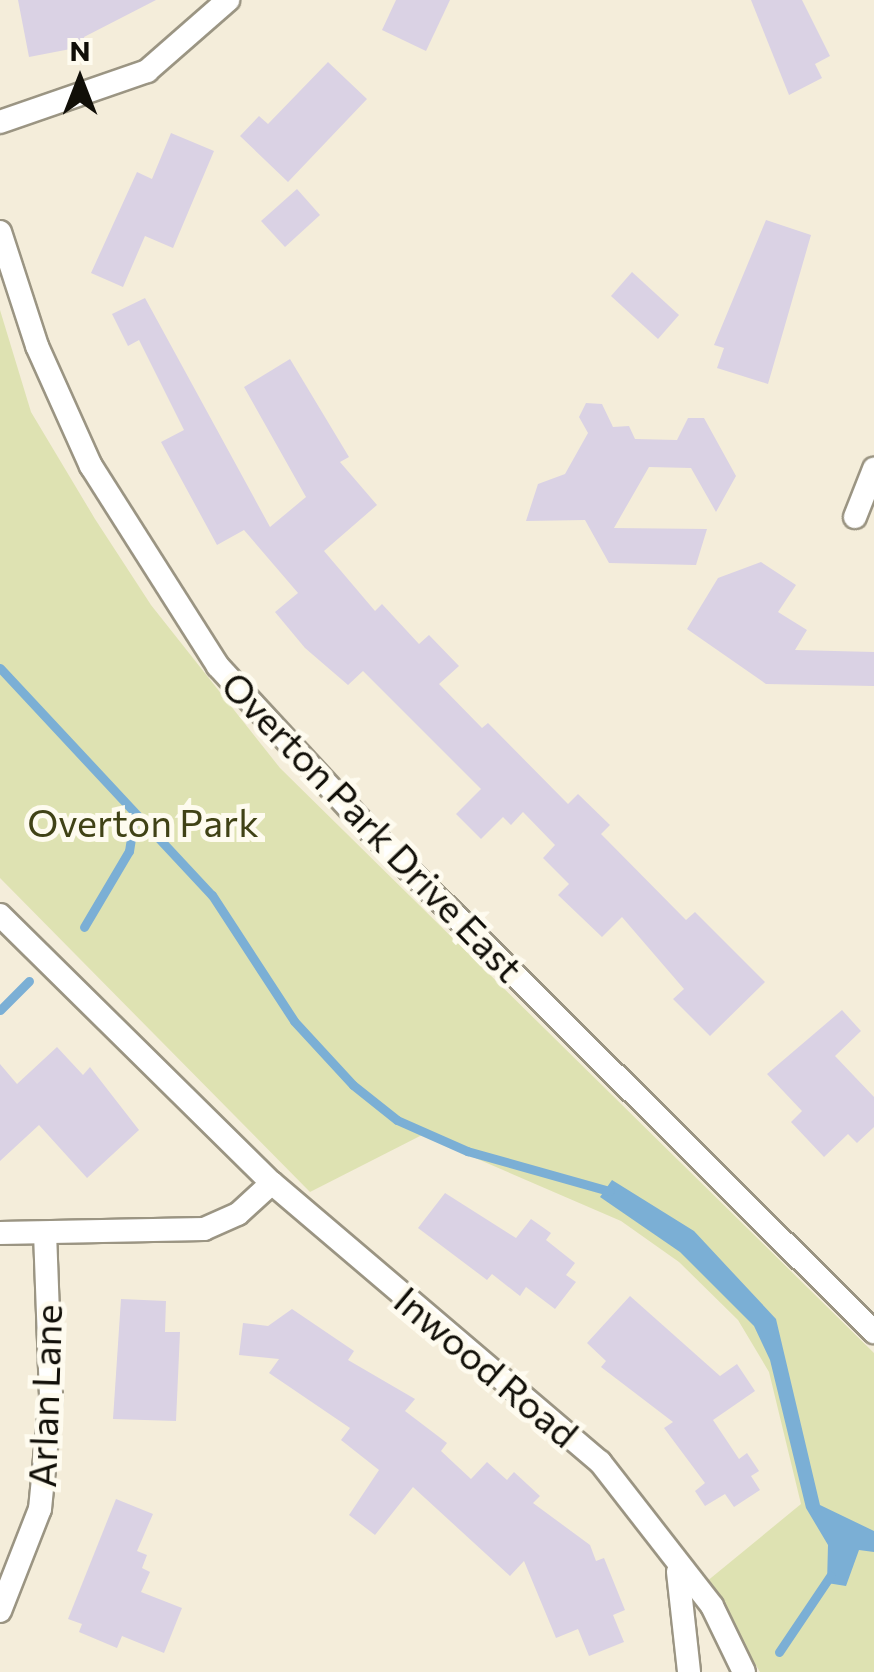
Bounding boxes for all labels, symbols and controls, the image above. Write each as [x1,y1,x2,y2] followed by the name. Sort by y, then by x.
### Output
[30,30,130,130] north arrow
[70,33,91,67] text: N
[213,662,533,990] street label: Overton Park Drive East
[27,799,259,845] park label: Overton Park
[386,1276,588,1456] street label: Inwood Road
[18,1304,70,1488] street label: Arlan Lane

